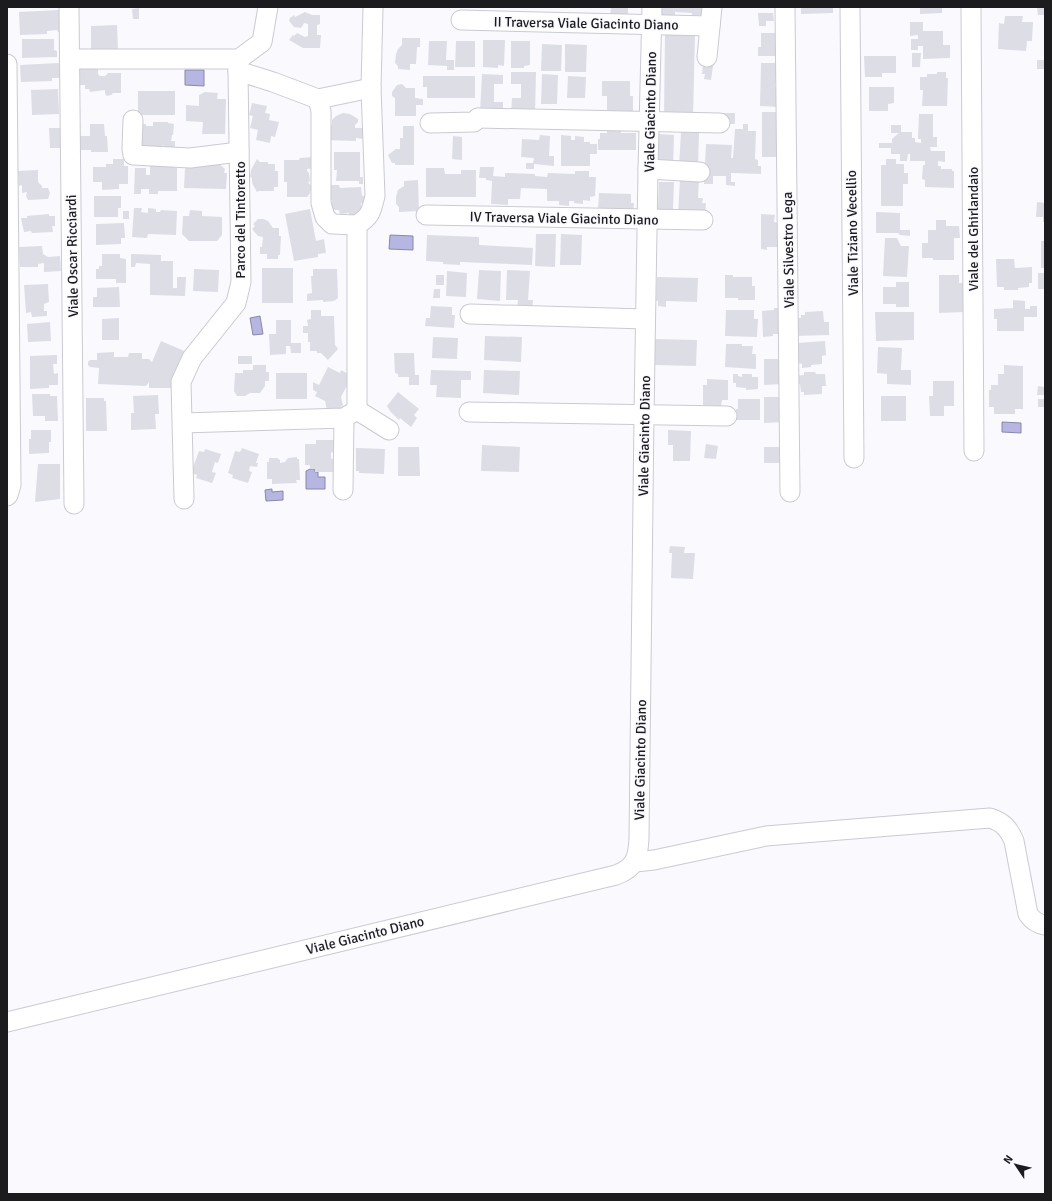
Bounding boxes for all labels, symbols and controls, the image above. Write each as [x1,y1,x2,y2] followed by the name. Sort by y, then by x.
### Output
[493,13,679,34] street label: II Traversa Viale Giacinto Diano
[641,51,660,173] street label: Viale Giacinto Diano
[232,161,249,279] street label: Parco del Tintoretto
[965,167,982,291] street label: Viale del Ghirlandaio
[843,170,862,296] street label: Viale Tiziano Vecellio
[779,192,798,308] street label: Viale Silvestro Lega
[63,194,82,318] street label: Viale Oscar Ricciardi
[469,208,659,229] street label: IV Traversa Viale Giacinto Diano
[635,375,654,497] street label: Viale Giacinto Diano
[631,699,650,821] street label: Viale Giacinto Diano
[304,913,426,958] street label: Viale Giacinto Diano
[996,1145,1036,1185] north arrow
[1001,1153,1016,1166] text: N

